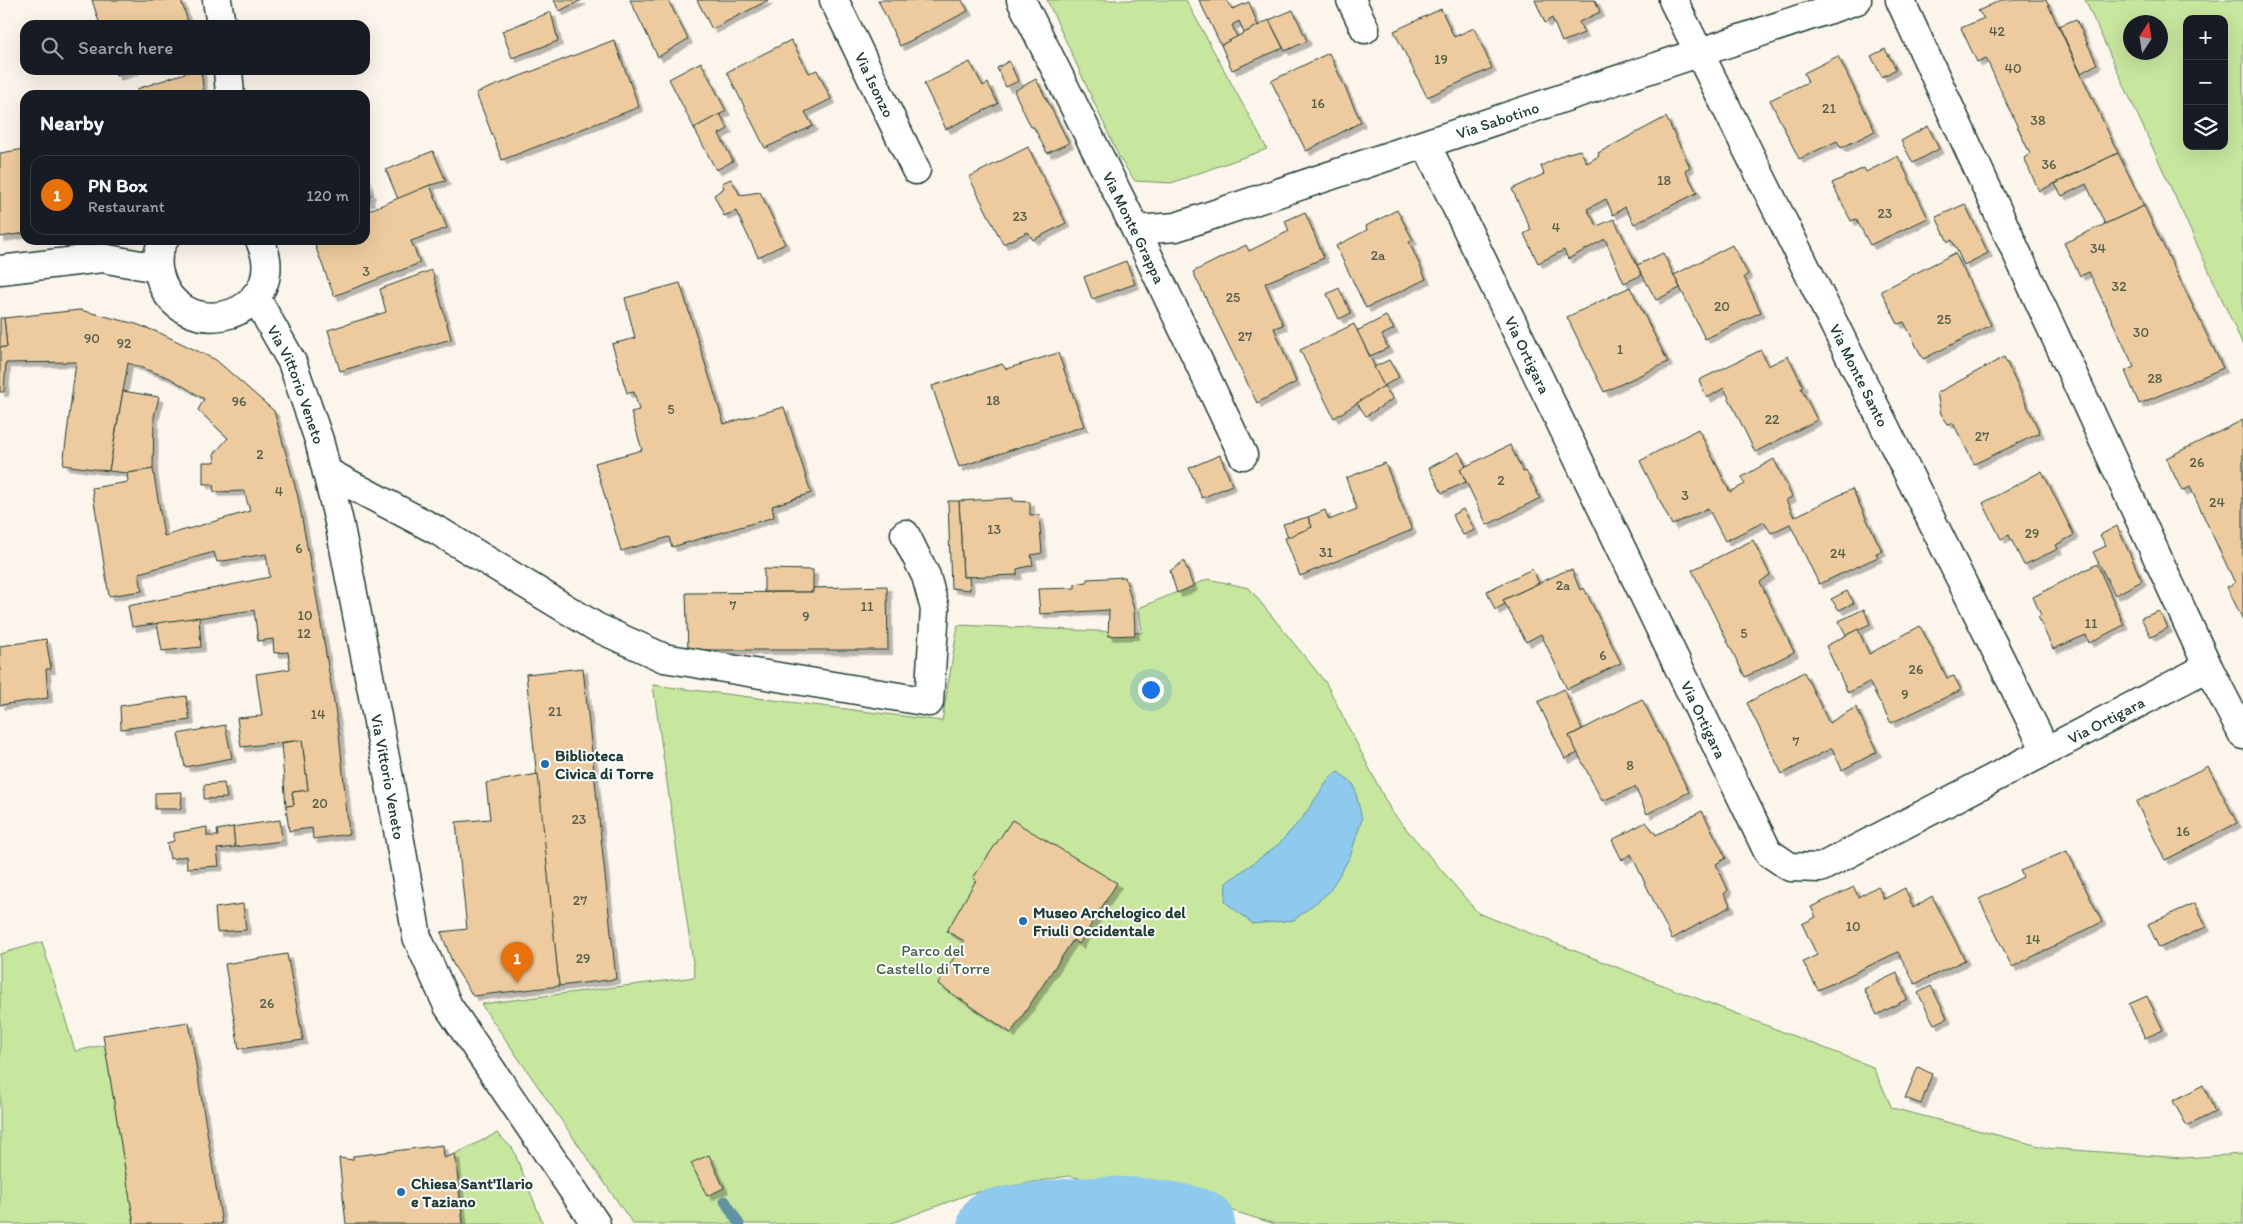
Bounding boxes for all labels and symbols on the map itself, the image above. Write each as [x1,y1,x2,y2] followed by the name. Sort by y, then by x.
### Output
[2123,15,2168,60] north arrow
[1989,23,2006,40] house number: 42
[851,49,899,121] street label: Via Isonzo
[1434,51,1448,68] house number: 19
[2004,60,2022,77] house number: 40
[1311,95,1325,112] house number: 16
[1454,97,1541,142] street label: Via Sabotino
[1822,100,1836,117] house number: 21
[2030,112,2046,129] house number: 38
[2041,156,2057,173] house number: 36
[1099,168,1170,287] street label: Via Monte Grappa
[1657,172,1671,189] house number: 18
[1878,205,1893,222] house number: 23
[1013,208,1028,225] house number: 23
[1552,219,1561,236] house number: 4
[2090,240,2107,257] house number: 34
[1371,247,1386,264] house number: 2a
[362,263,370,280] house number: 3
[2112,278,2127,295] house number: 32
[1226,289,1240,306] house number: 25
[1714,298,1730,315] house number: 20
[1937,311,1951,328] house number: 25
[1501,313,1555,397] street label: Via Ortigara
[264,321,329,446] street label: Via Vittorio Veneto
[1826,321,1893,430] street label: Via Monte Santo
[2133,324,2149,341] house number: 30
[1238,328,1252,345] house number: 27
[84,330,100,347] house number: 90
[117,335,132,352] house number: 92
[1617,341,1624,358] house number: 1
[2147,370,2163,387] house number: 28
[986,392,1000,409] house number: 18
[232,393,246,410] house number: 96
[667,401,675,418] house number: 5
[1765,411,1780,428] house number: 22
[1975,428,1989,445] house number: 27
[256,446,264,463] house number: 2
[2190,454,2204,471] house number: 26
[1497,472,1505,489] house number: 2
[275,483,284,500] house number: 4
[1681,487,1689,504] house number: 3
[2209,494,2225,511] house number: 24
[987,521,1001,538] house number: 13
[2025,525,2039,542] house number: 29
[295,540,303,557] house number: 6
[1319,544,1334,561] house number: 31
[1830,545,1846,562] house number: 24
[1556,577,1571,594] house number: 2a
[730,597,737,614] house number: 7
[861,598,874,615] house number: 11
[297,607,313,624] house number: 10
[802,608,810,625] house number: 9
[2085,615,2098,632] house number: 11
[297,625,312,642] house number: 12
[1740,625,1748,642] house number: 5
[1599,647,1607,664] house number: 6
[1909,661,1923,678] house number: 26
[1138,677,1164,703] your location
[1677,677,1731,761] street label: Via Ortigara
[1901,686,1909,703] house number: 9
[2064,692,2148,748] street label: Via Ortigara
[548,703,562,720] house number: 21
[311,706,326,723] house number: 14
[367,712,409,841] street label: Via Vittorio Veneto
[1793,733,1800,750] house number: 7
[555,746,654,783] place label: Biblioteca Civica di Torre
[1626,757,1634,774] house number: 8
[539,758,551,770] marker: Biblioteca Civica di Torre
[312,795,328,812] house number: 20
[572,811,587,828] house number: 23
[2176,823,2190,840] house number: 16
[573,892,587,909] house number: 27
[1033,903,1186,940] place label: Museo Archelogico del Friuli Occidentale
[1017,915,1029,927] marker: Museo Archelogico del Friuli Occidentale
[1845,918,1861,935] house number: 10
[2026,931,2041,948] house number: 14
[876,941,990,978] park label: Parco del Castello di Torre
[501,942,533,983] pin: 1
[576,950,590,967] house number: 29
[260,995,274,1012] house number: 26
[411,1174,533,1211] place label: Chiesa Sant'Ilario e Taziano
[395,1186,407,1198] marker: Chiesa Sant'Ilario e Taziano

